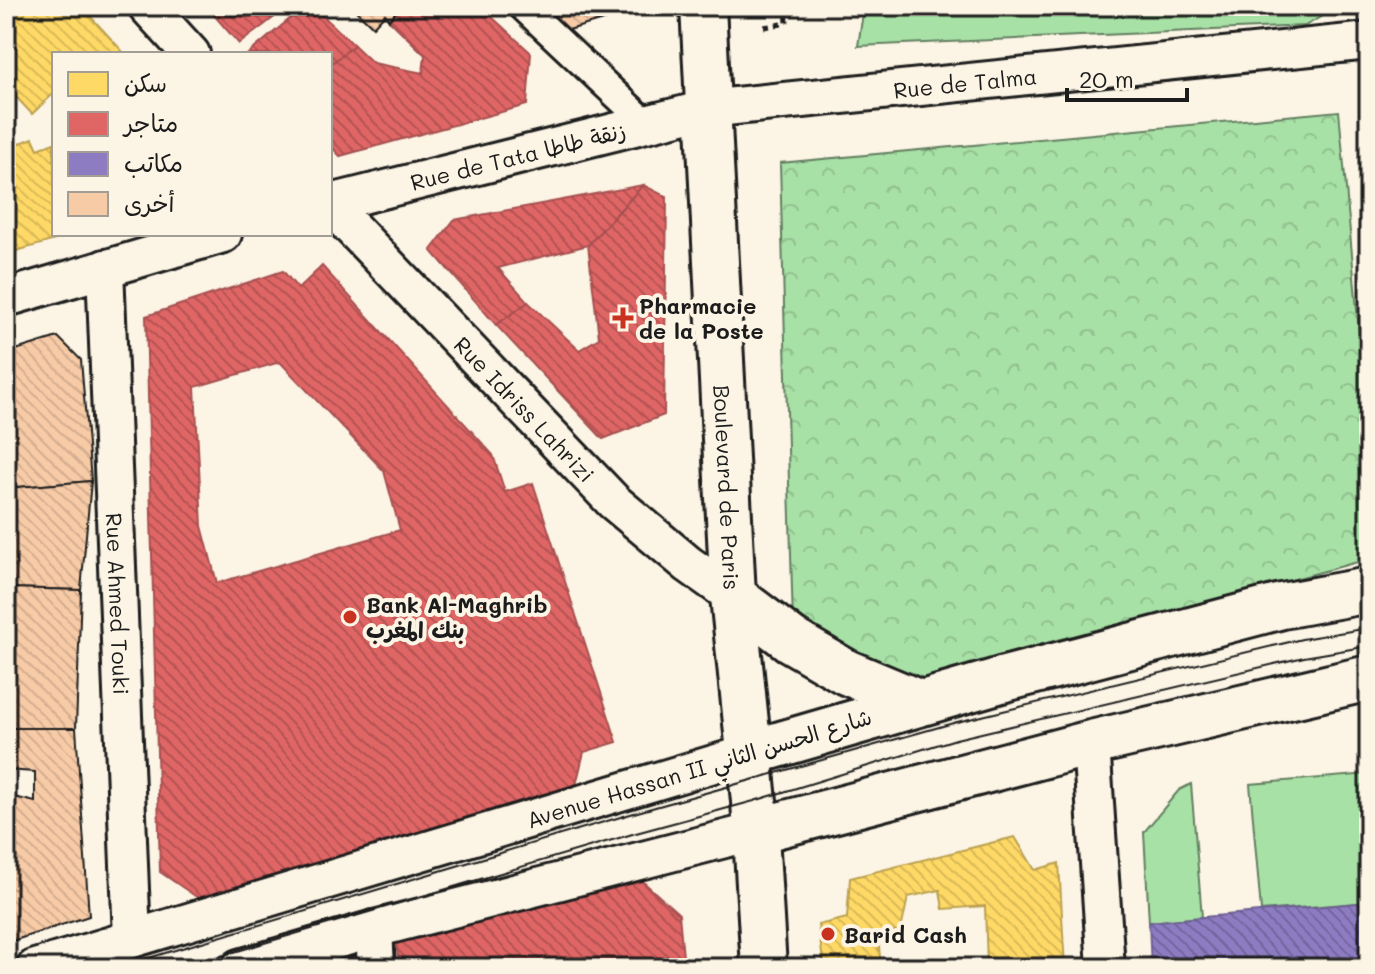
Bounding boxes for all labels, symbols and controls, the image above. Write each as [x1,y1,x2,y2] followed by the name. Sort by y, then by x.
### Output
[52,52,332,236] legend
[1067,52,1187,102] scale bar
[892,61,1038,104] street label: Rue de Talma
[1079,63,1134,94] text: 20 m
[124,67,167,98] text: سكن
[122,107,178,138] text: متاجر
[407,115,629,197] street label: Rue de Tata زنقة طاطا
[124,147,183,178] text: مكاتب
[124,187,175,218] text: أخرى
[639,291,764,345] place label: Pharmacie de la Poste
[614,309,632,327] marker: Pharmacie de la Poste
[448,330,601,488] street label: Rue Idriss Lahrizi
[708,384,747,591] street label: Boulevard de Paris
[100,512,137,695] street label: Rue Ahmed Touki
[366,590,547,644] place label: Bank Al-Maghrib بنك المغرب
[341,608,359,626] marker: Bank Al-Maghrib بنك المغرب
[523,702,877,840] street label: Avenue Hassan II شارع الحسن الثاني
[844,920,967,949] place label: Barid Cash
[819,925,837,943] marker: Barid Cash

